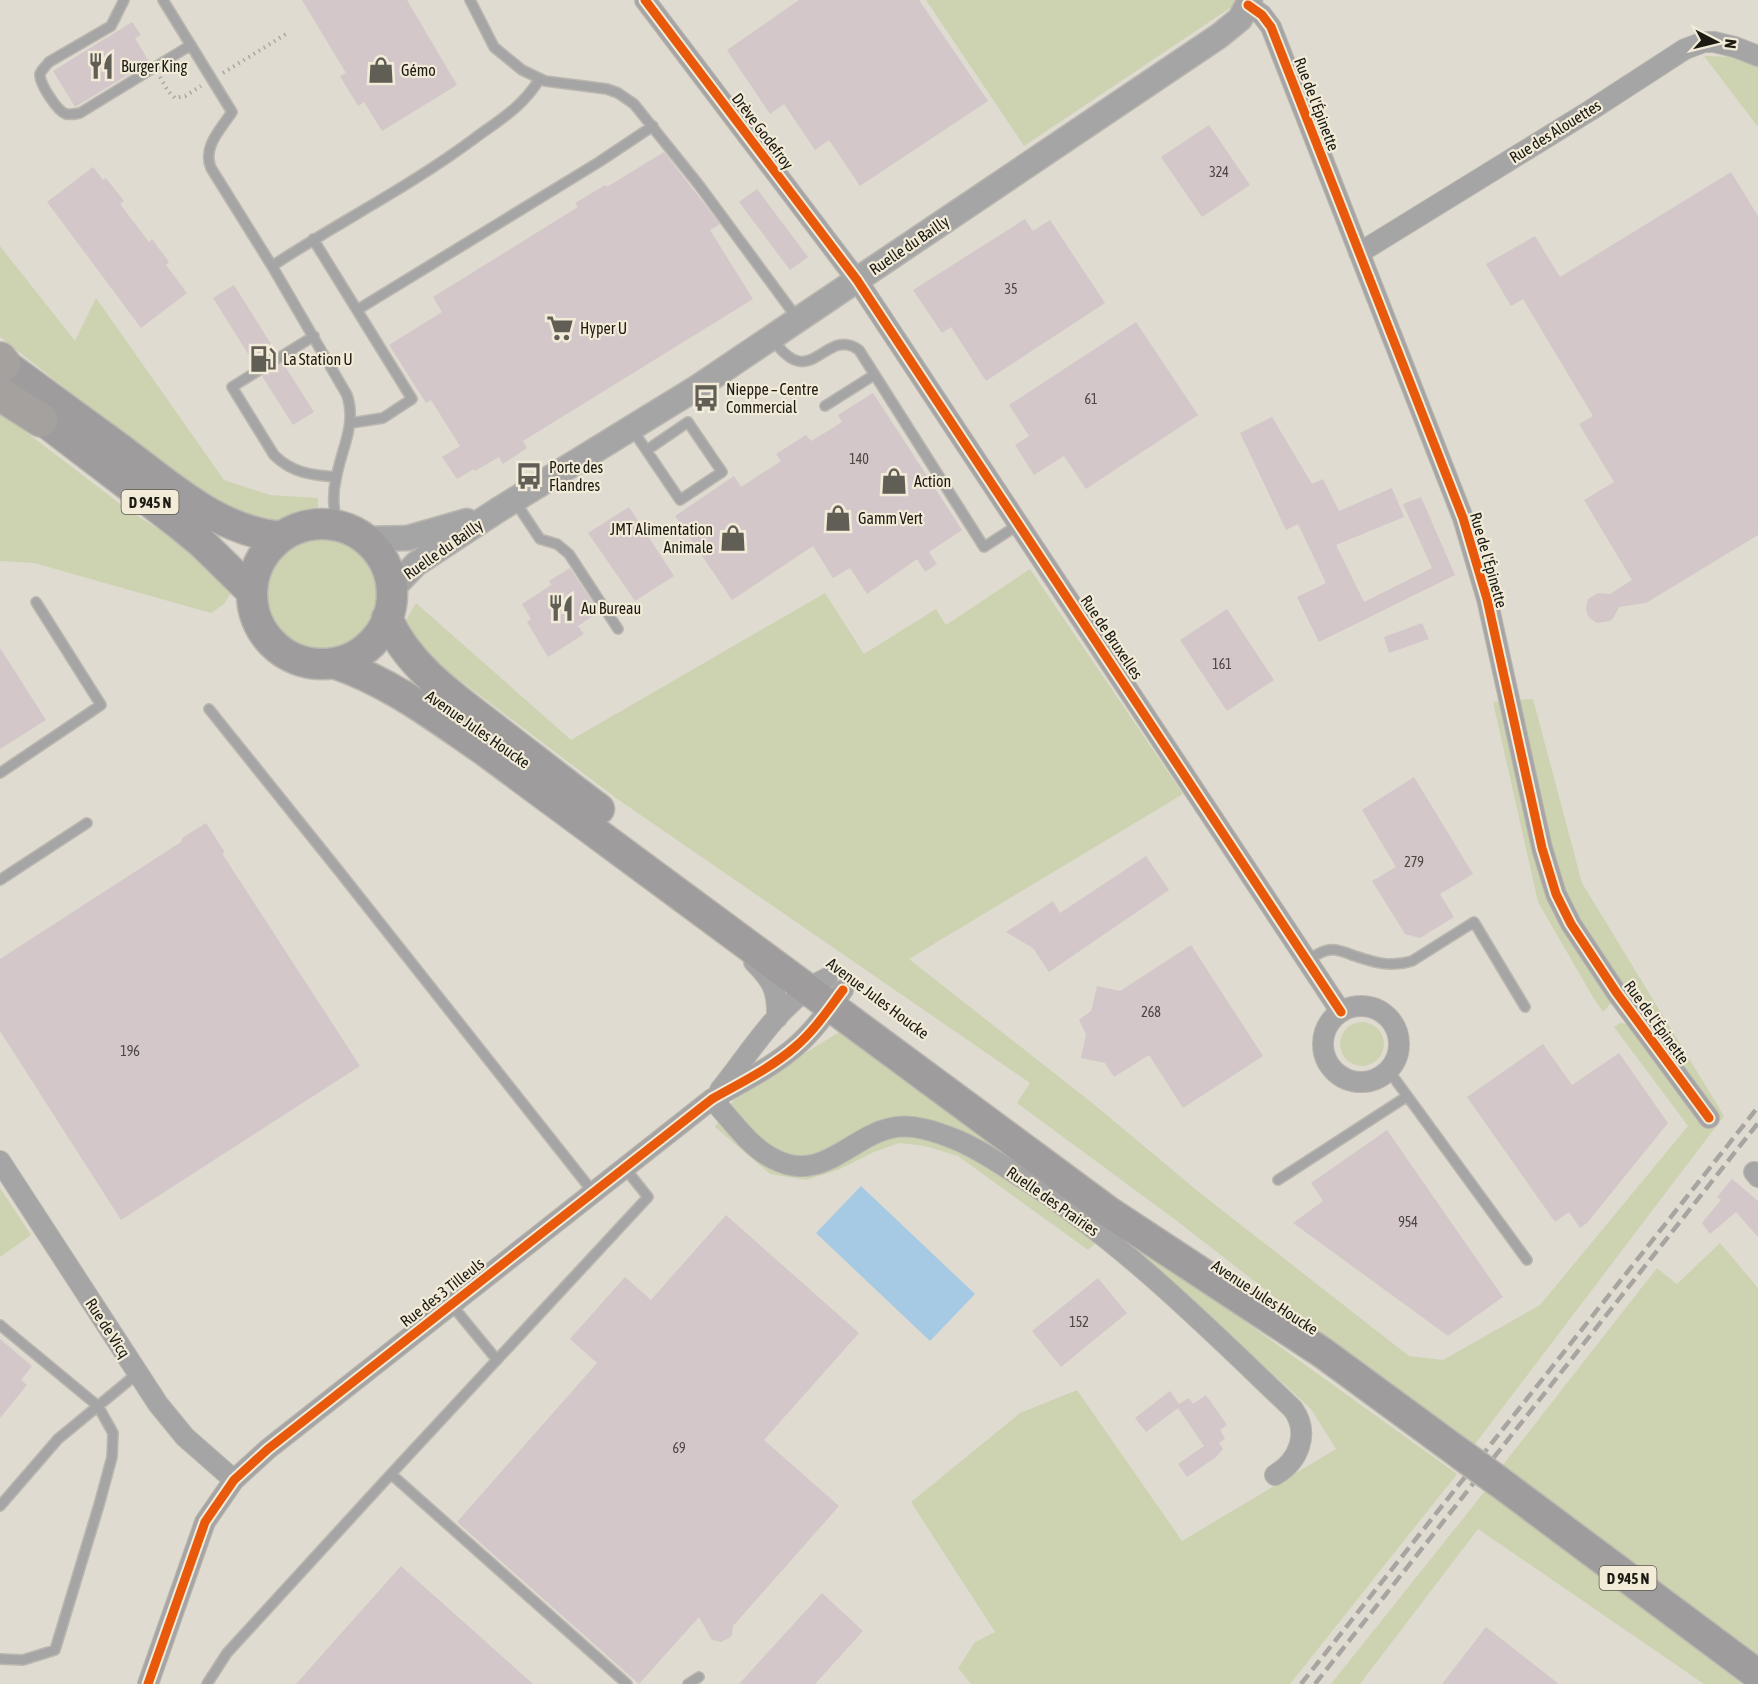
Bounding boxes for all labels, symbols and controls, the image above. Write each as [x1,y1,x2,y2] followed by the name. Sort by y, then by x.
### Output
[1686,12,1746,72] north arrow
[1721,38,1740,50] text: N
[86,51,116,81] restaurant icon: Burger King
[366,55,396,85] shop icon: Gémo
[1290,55,1343,154] street label: Rue de l'Épinette
[121,57,188,76] place label: Burger King
[401,61,436,79] place label: Gémo
[728,89,798,174] street label: Drève Godefroy
[1506,96,1604,166] street label: Rue des Alouettes
[1209,164,1229,180] house number: 324
[866,212,953,279] street label: Ruelle du Bailly
[1004,281,1018,297] house number: 35
[545,313,575,343] supermarket icon: Hyper U
[580,319,627,338] place label: Hyper U
[248,344,278,374] fuel station icon: La Station U
[283,350,353,368] place label: La Station U
[726,380,818,416] place label: Nieppe – Centre Commercial
[691,383,721,413] bus stop icon: Nieppe – Centre Commercial
[1084,391,1098,407] house number: 61
[849,451,869,467] house number: 140
[549,458,604,494] place label: Porte des Flandres
[514,461,544,491] bus stop icon: Porte des Flandres
[879,466,909,496] shop icon: Action
[914,472,951,490] place label: Action
[122,490,178,514] road number: D 945 N
[823,503,853,533] shop icon: Gamm Vert
[858,509,923,527] place label: Gamm Vert
[1466,510,1511,610] street label: Rue de l'Épinette
[400,515,487,584] street label: Ruelle du Bailly
[610,520,713,556] place label: JMT Alimentation Animale
[718,523,748,553] shop icon: JMT Alimentation Animale
[1077,592,1147,683] street label: Rue de Bruxelles
[546,593,576,623] restaurant icon: Au Bureau
[581,599,641,617] place label: Au Bureau
[1212,656,1232,672] house number: 161
[422,686,534,772] street label: Avenue Jules Houcke
[1404,854,1424,870] house number: 279
[823,954,933,1042] street label: Avenue Jules Houcke
[1620,977,1693,1068] street label: Rue de l'Épinette
[1141,1004,1161,1020] house number: 268
[120,1043,140,1059] house number: 196
[1004,1163,1103,1240] street label: Ruelle des Prairies
[1398,1214,1418,1230] house number: 954
[397,1254,488,1330] street label: Rue des 3 Tilleuls
[1209,1256,1321,1338] street label: Avenue Jules Houcke
[81,1295,134,1362] street label: Rue de Vicq
[1069,1314,1089,1330] house number: 152
[672,1440,686,1456] house number: 69
[1600,1566,1656,1590] road number: D 945 N

